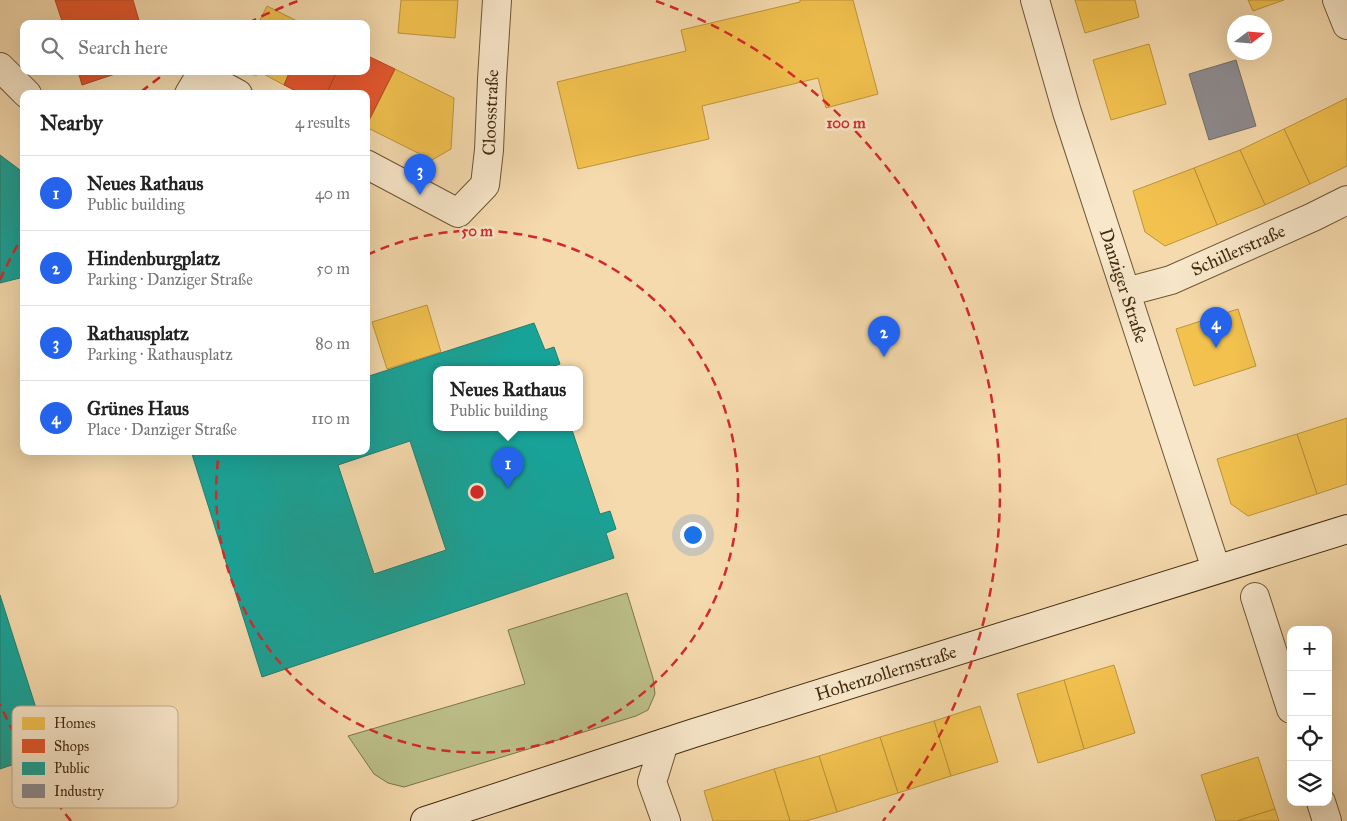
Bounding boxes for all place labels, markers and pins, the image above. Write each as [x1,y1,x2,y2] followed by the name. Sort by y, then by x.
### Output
[404,154,436,195] pin: 3
[1200,307,1232,348] pin: 4
[868,316,900,357] pin: 2
[492,447,524,488] pin: 1
[468,483,486,501] centre of rings

